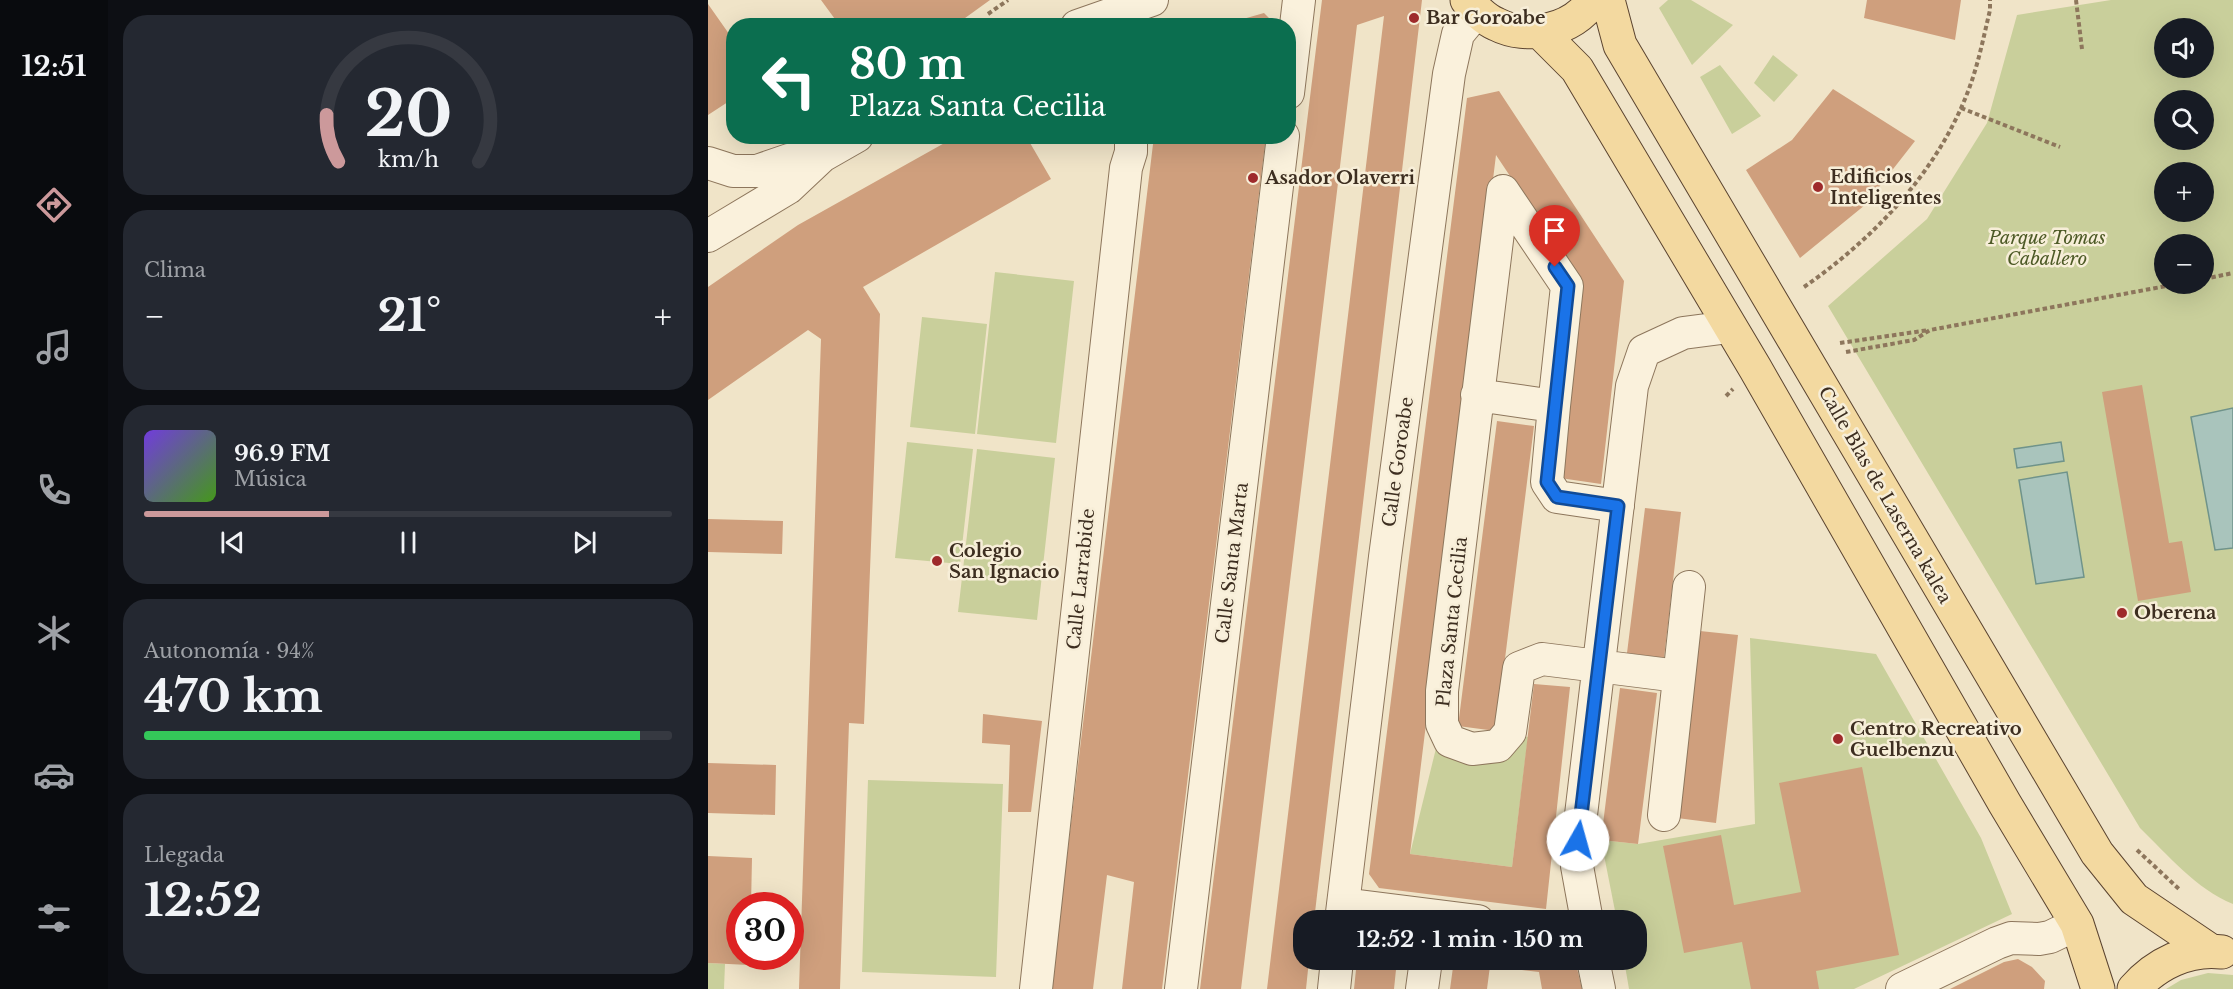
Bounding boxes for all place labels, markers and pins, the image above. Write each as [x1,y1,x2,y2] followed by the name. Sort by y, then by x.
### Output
[1426,7,1546,29] place label: Bar Goroabe
[1407,11,1421,25] marker: Bar Goroabe
[1830,166,1941,209] place label: Edificios Inteligentes
[1264,167,1415,189] place label: Asador Olaverri
[1246,171,1260,185] marker: Asador Olaverri
[1811,180,1825,194] marker: Edificios Inteligentes
[1529,205,1580,267] pin
[949,540,1060,583] place label: Colegio San Ignacio
[930,554,944,568] marker: Colegio San Ignacio
[2134,602,2217,624] place label: Oberena
[2115,606,2129,620] marker: Oberena
[1850,718,2022,761] place label: Centro Recreativo Guelbenzu
[1831,732,1845,746] marker: Centro Recreativo Guelbenzu

